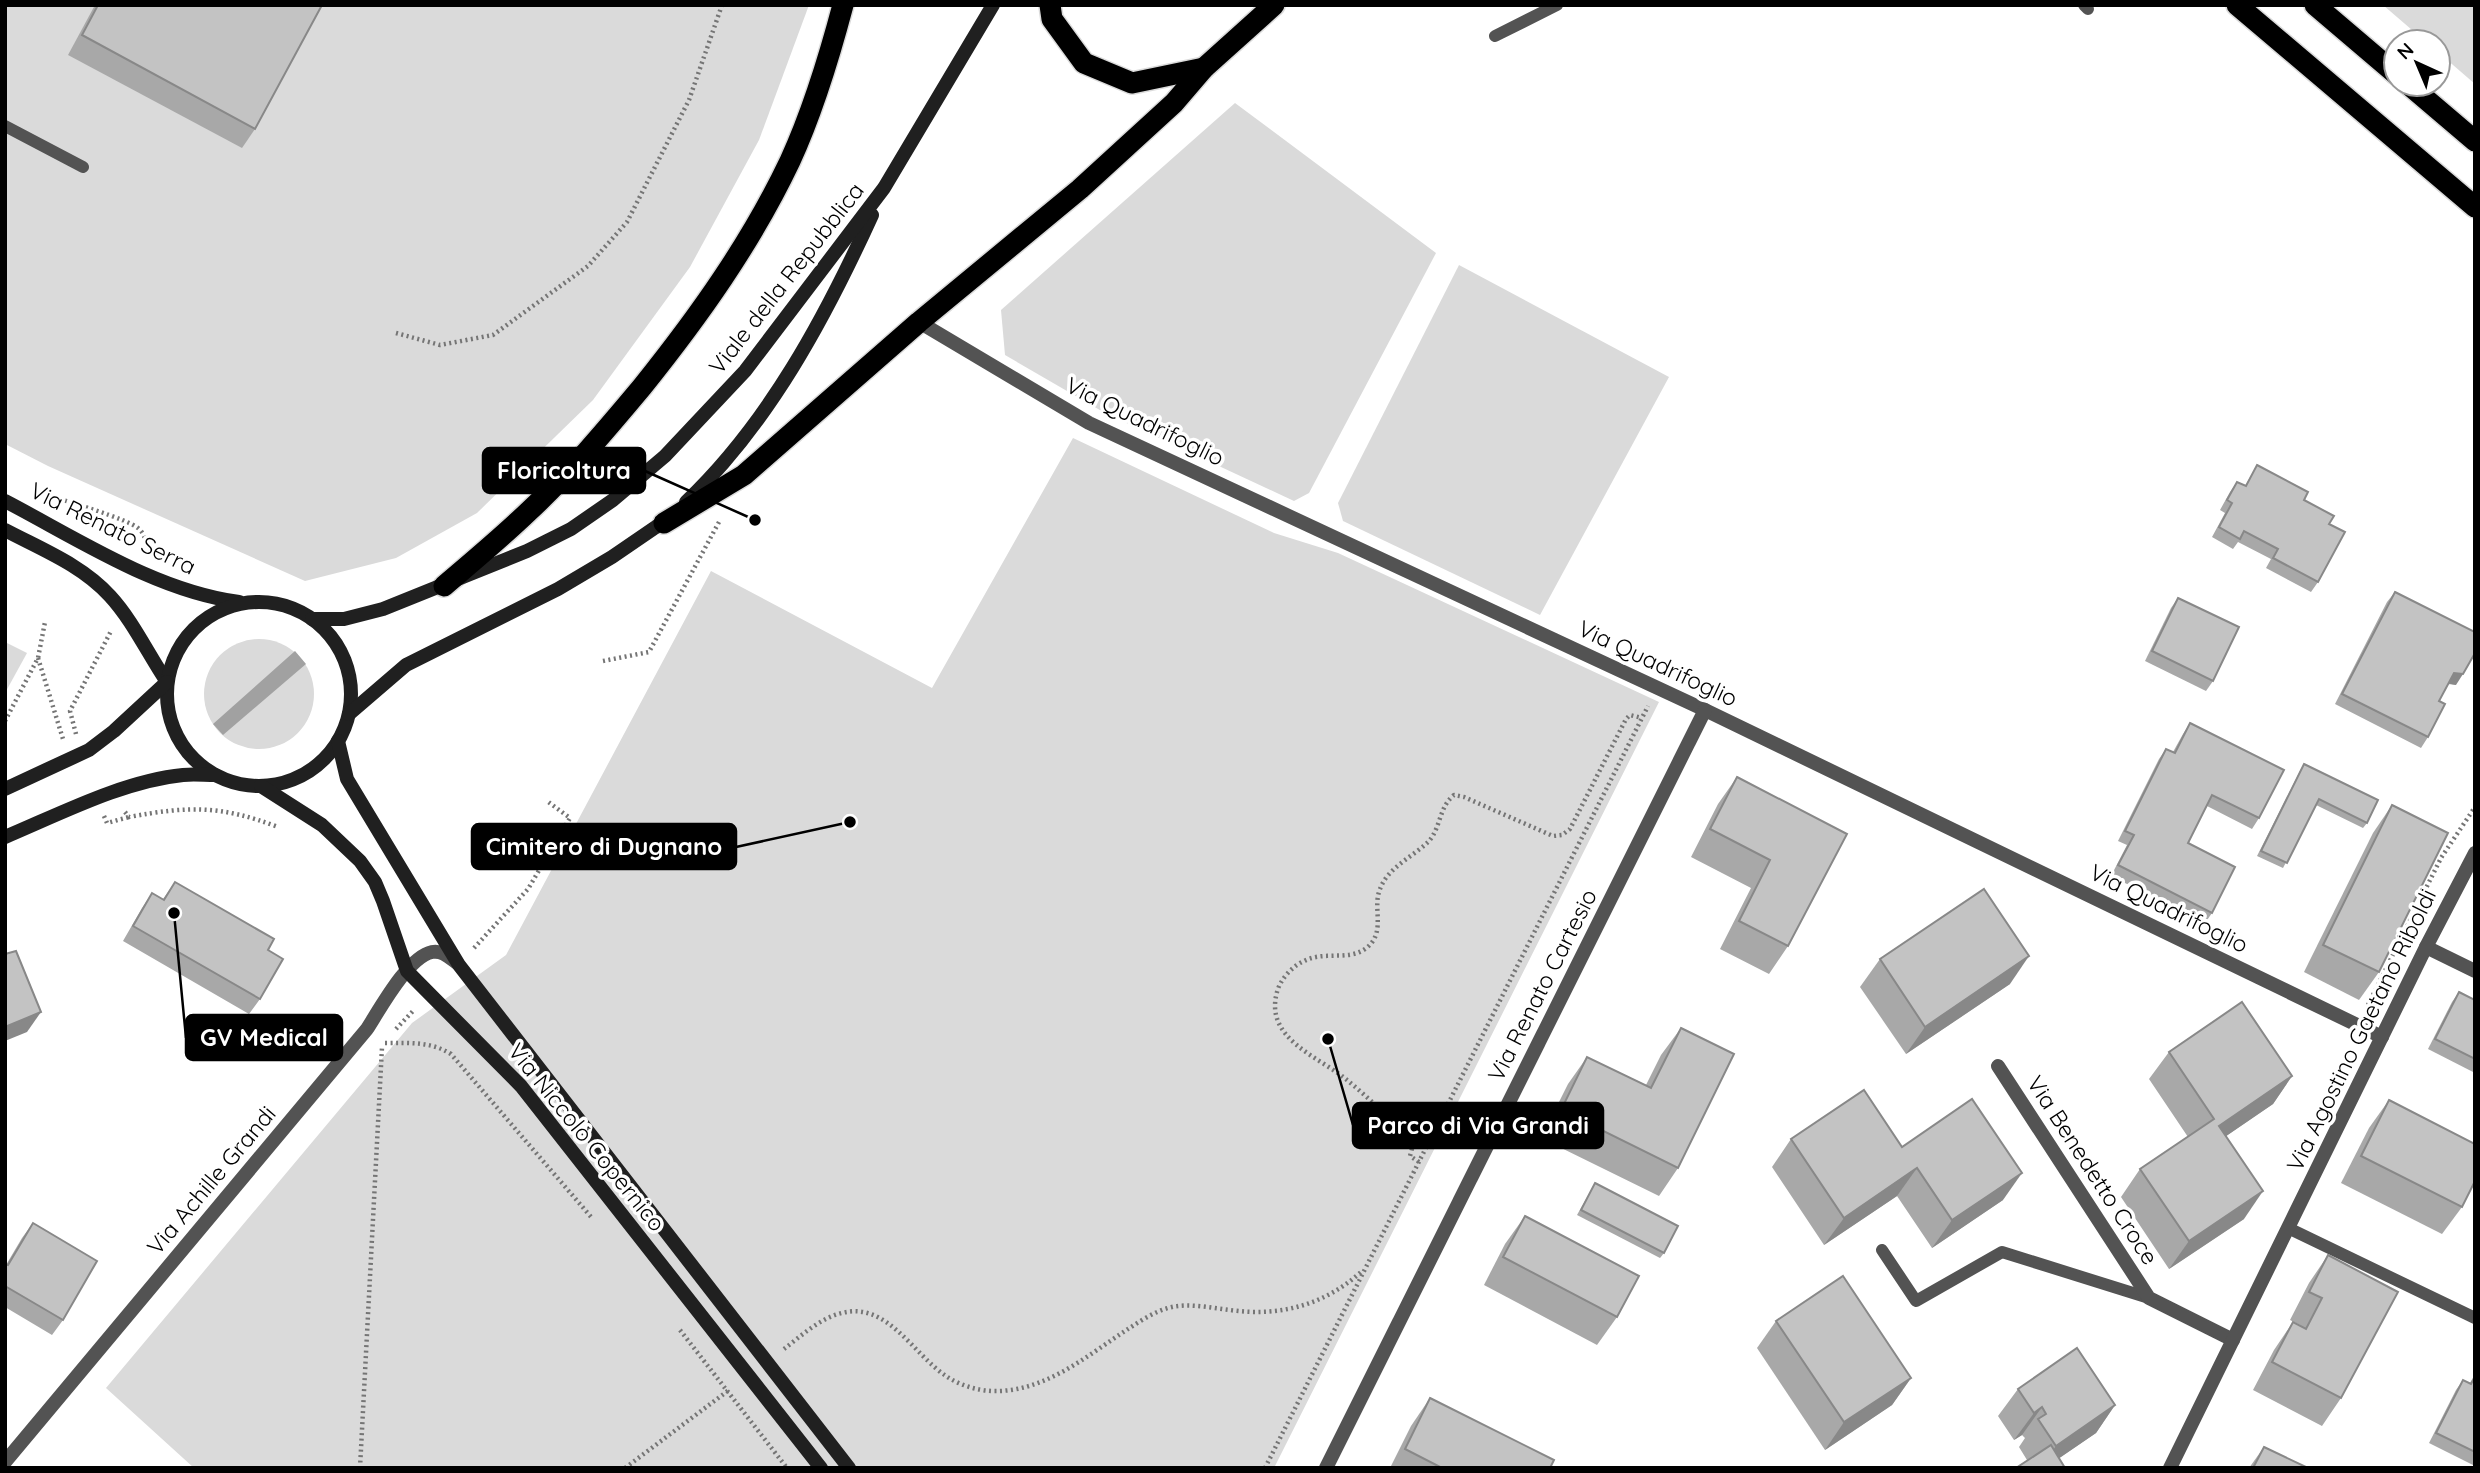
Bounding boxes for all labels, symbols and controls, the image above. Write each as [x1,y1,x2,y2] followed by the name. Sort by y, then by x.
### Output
[2382,28,2452,98] north arrow
[2392,37,2419,64] text: N
[702,176,870,380] street label: Viale della Repubblica
[1061,370,1229,472] street label: Via Quadrifoglio
[483,448,645,493] callout: Floricoltura
[497,455,631,485] text: Floricoltura
[25,475,201,581] street label: Via Renato Serra
[1574,613,1742,713] street label: Via Quadrifoglio
[472,824,736,869] callout: Cimitero di Dugnano
[486,831,722,861] text: Cimitero di Dugnano
[2085,857,2253,959] street label: Via Quadrifoglio
[1481,884,1603,1086] street label: Via Renato Cartesio
[2280,884,2442,1176] street label: Via Agostino Gaetano Riboldi
[186,1015,342,1060] callout: GV Medical
[200,1022,328,1052] text: GV Medical
[502,1037,672,1237] street label: Via Niccolò Copernico
[2021,1070,2165,1270] street label: Via Benedetto Croce
[140,1100,282,1260] street label: Via Achille Grandi
[1353,1103,1603,1148] callout: Parco di Via Grandi
[1367,1110,1589,1140] text: Parco di Via Grandi

